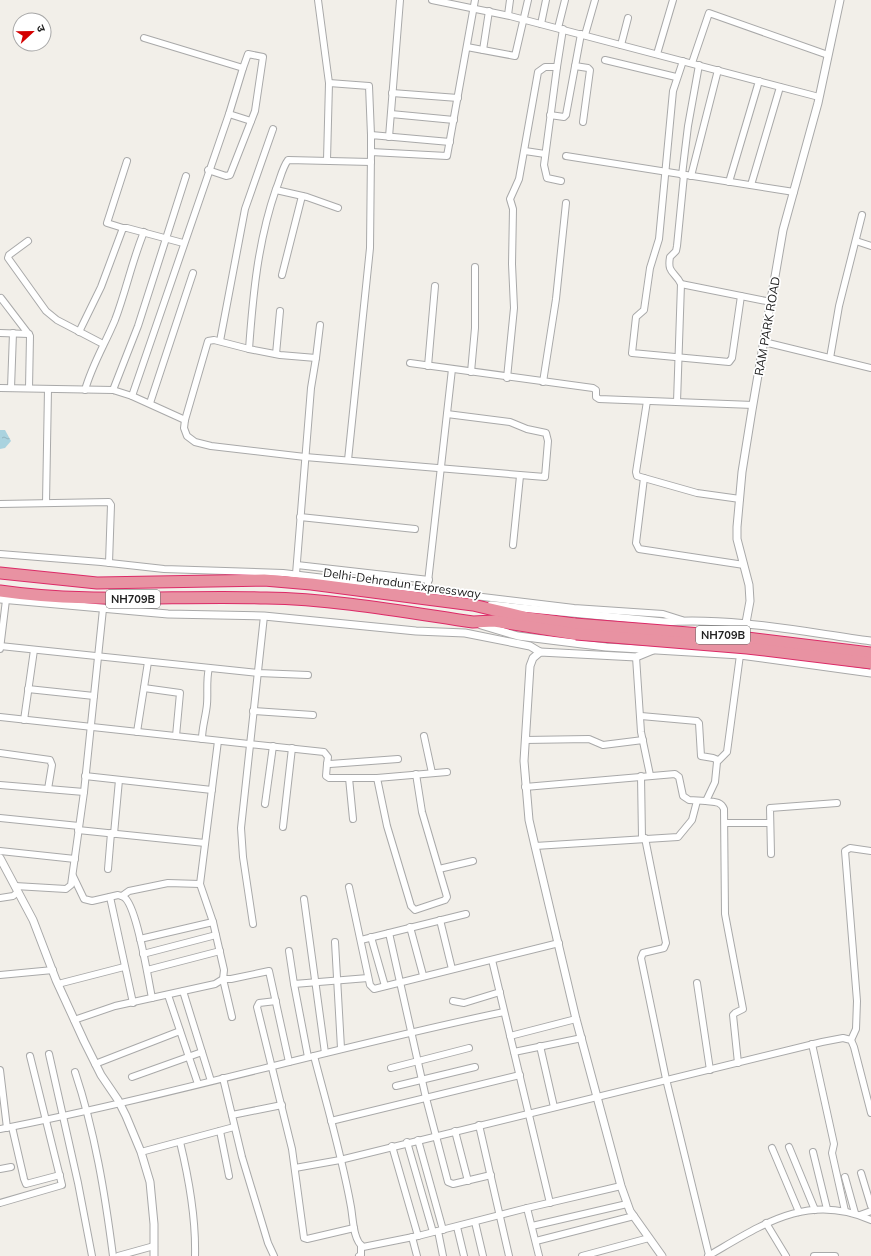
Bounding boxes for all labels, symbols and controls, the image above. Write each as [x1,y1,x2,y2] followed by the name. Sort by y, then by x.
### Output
[12,12,52,52] north arrow
[34,23,49,34] text: उ
[751,275,783,377] street label: RAM PARK ROAD
[322,565,482,602] street label: Delhi-Dehradun Expressway
[106,590,160,608] road number: NH709B
[696,626,750,644] road number: NH709B

